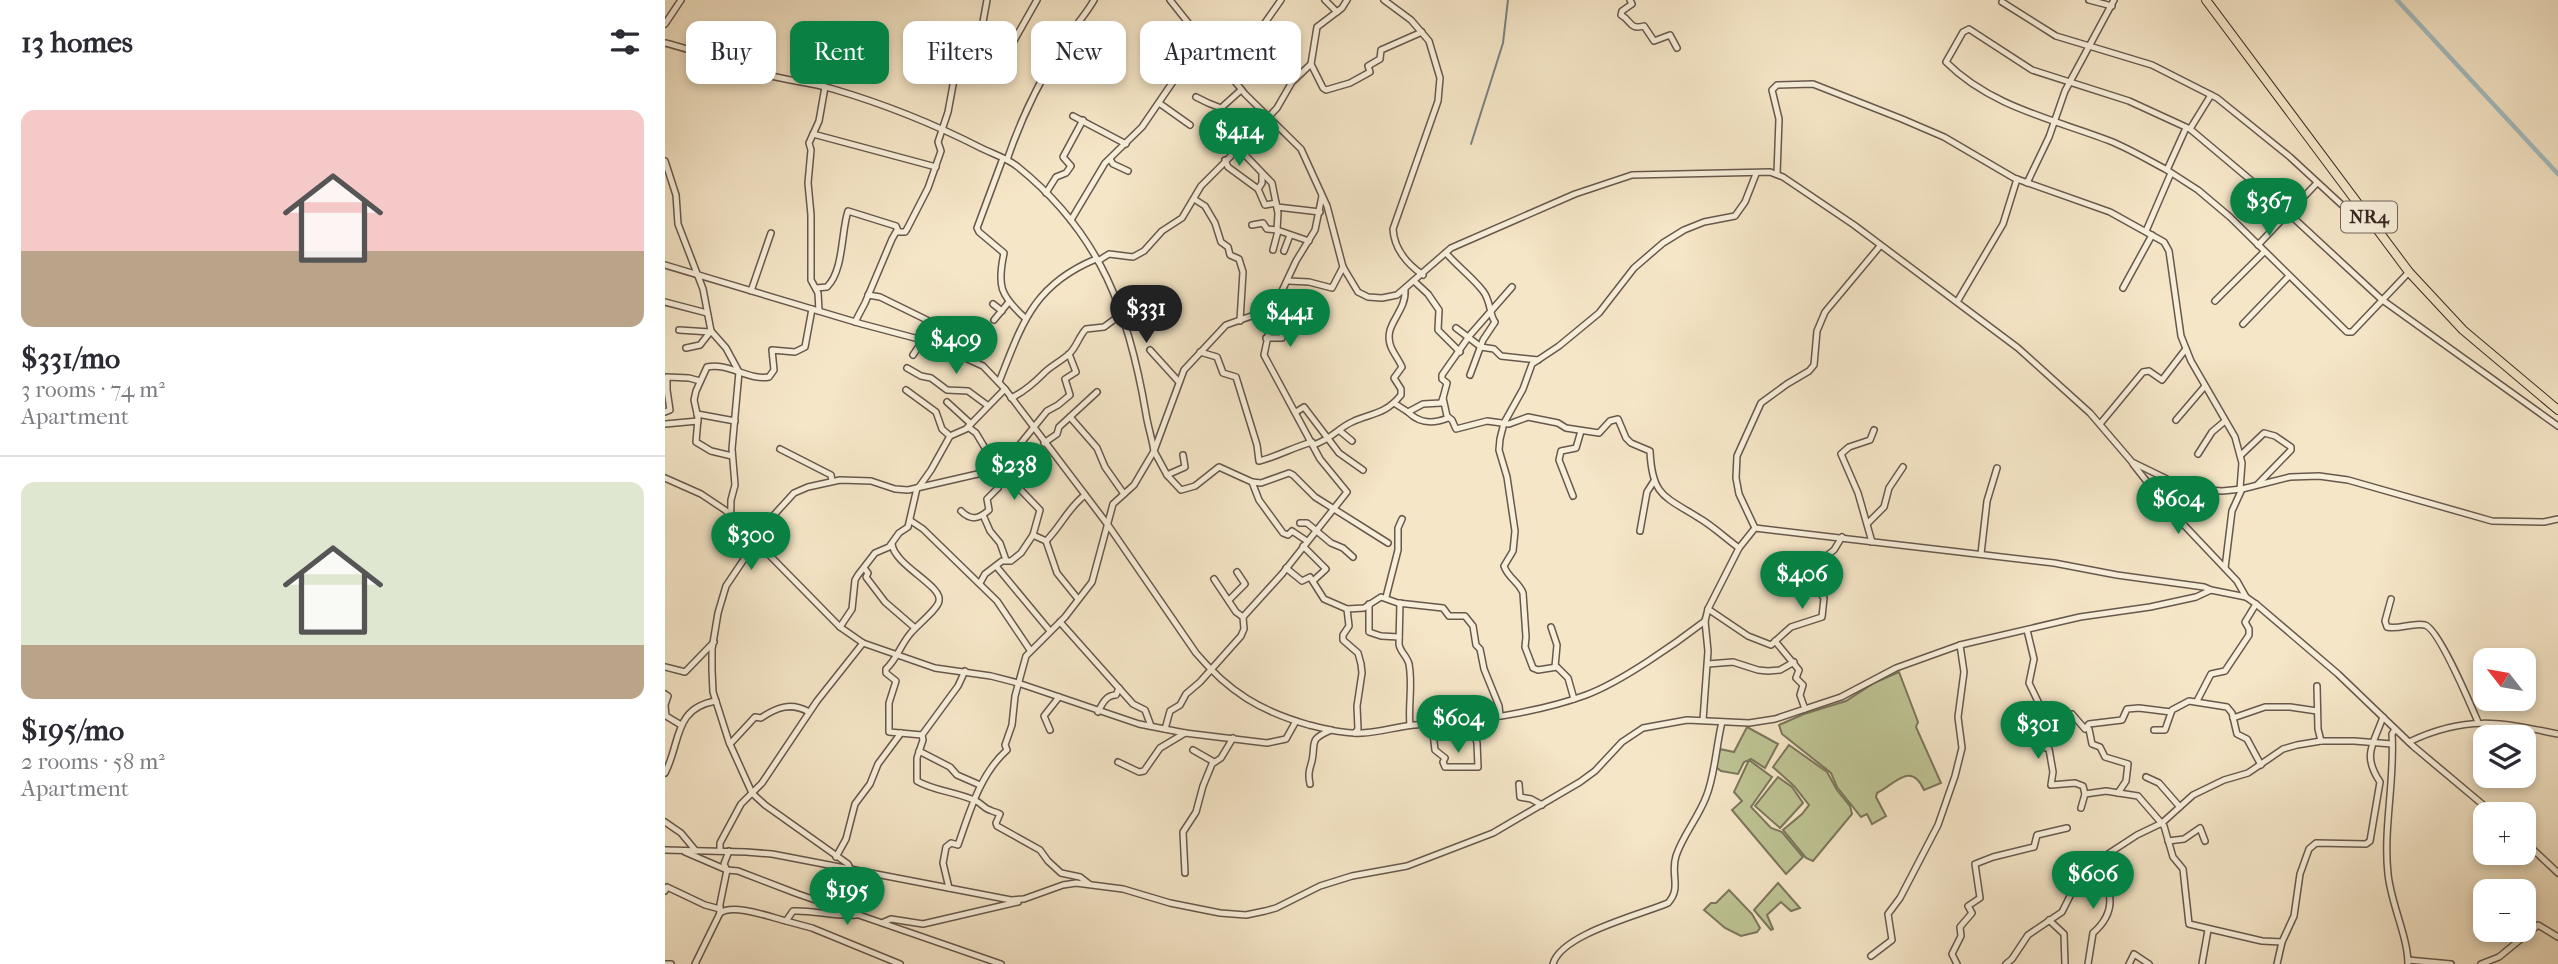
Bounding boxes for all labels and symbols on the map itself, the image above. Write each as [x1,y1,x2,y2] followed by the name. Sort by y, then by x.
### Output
[1198,108,1280,168] pin: $414
[2228,178,2310,238] pin: $367
[2341,202,2397,232] road number: NR4
[1105,286,1187,345] pin: $331
[1249,290,1331,349] pin: $441
[915,316,997,376] pin: $409
[973,442,1055,502] pin: $238
[2137,476,2219,536] pin: $604
[710,512,792,572] pin: $300
[1761,552,1843,611] pin: $406
[2473,648,2536,710] north arrow
[1417,696,1499,755] pin: $604
[1997,702,2079,761] pin: $301
[2052,852,2134,911] pin: $606
[806,867,888,927] pin: $195

